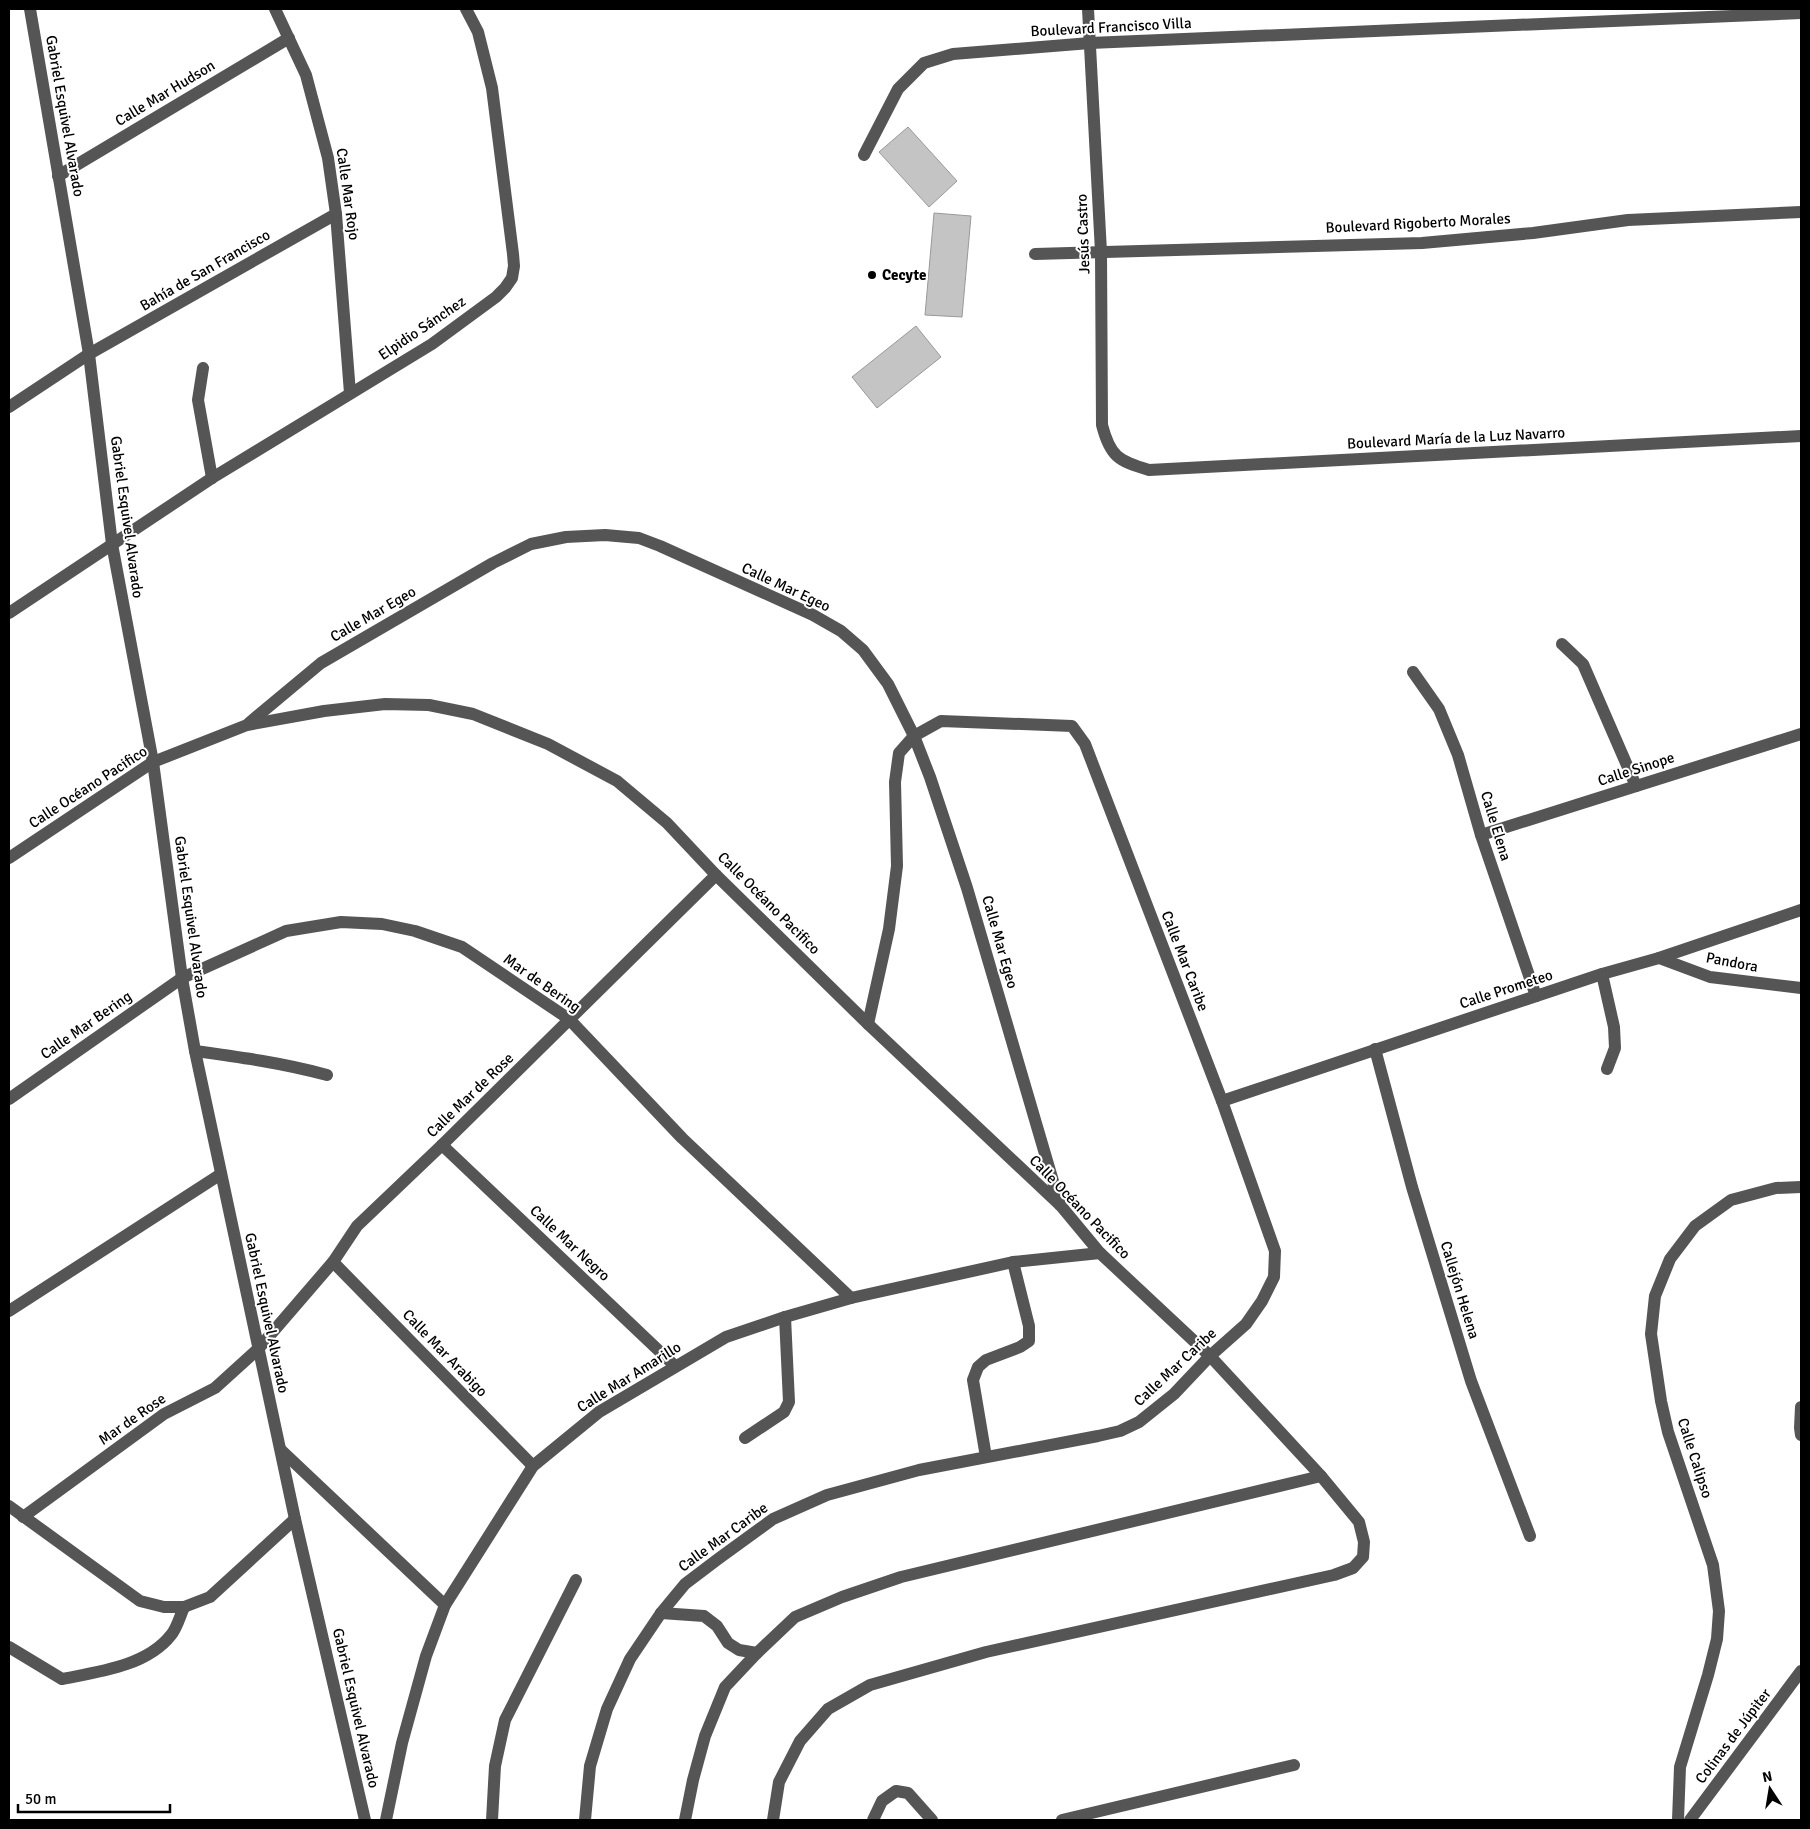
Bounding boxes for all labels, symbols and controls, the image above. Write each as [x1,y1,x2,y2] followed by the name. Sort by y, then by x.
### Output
[1030,14,1192,40] street label: Boulevard Francisco Villa
[42,34,88,198] street label: Gabriel Esquivel Alvarado
[112,56,218,130] street label: Calle Mar Hudson
[333,147,363,241] street label: Calle Mar Rojo
[1073,193,1093,274] street label: Jesús Castro
[1325,209,1511,237] street label: Boulevard Rigoberto Morales
[137,225,273,315] street label: Bahía de San Francisco
[882,266,926,284] place label: Cecyte
[866,269,878,281] marker: Cecyte
[375,292,469,364] street label: Elpidio Sánchez
[1346,423,1566,453] street label: Boulevard María de la Luz Navarro
[107,435,147,599] street label: Gabriel Esquivel Alvarado
[739,559,833,616] street label: Calle Mar Egeo
[327,582,419,646] street label: Calle Mar Egeo
[25,742,151,832] street label: Calle Océano Pacifico
[1595,748,1677,790] street label: Calle Sinope
[1477,789,1515,863] street label: Calle Elena
[171,835,211,999] street label: Gabriel Esquivel Alvarado
[714,848,824,958] street label: Calle Océano Pacifico
[978,893,1022,991] street label: Calle Mar Egeo
[1158,908,1212,1014] street label: Calle Mar Caribe
[1704,948,1760,976] street label: Pandora
[500,950,584,1016] street label: Mar de Bering
[1457,965,1555,1013] street label: Calle Prometeo
[37,987,135,1063] street label: Calle Mar Bering
[423,1049,517,1141] street label: Calle Mar de Rose
[1026,1151,1134,1263] street label: Calle Océano Pacifico
[526,1201,614,1285] street label: Calle Mar Negro
[241,1231,293,1395] street label: Gabriel Esquivel Alvarado
[1437,1239,1483,1341] street label: Callejón Helena
[399,1306,491,1400] street label: Calle Mar Arabigo
[1130,1324,1220,1410] street label: Calle Mar Caribe
[574,1338,685,1416] street label: Calle Mar Amarillo
[95,1389,169,1449] street label: Mar de Rose
[1674,1416,1716,1500] street label: Calle Calipso
[675,1498,771,1576] street label: Calle Mar Caribe
[329,1626,383,1790] street label: Gabriel Esquivel Alvarado
[1691,1684,1775,1787] street label: Colinas de Júpiter
[1745,1764,1795,1814] north arrow
[1761,1767,1774,1786] text: N
[18,1782,170,1814] scale bar
[25,1790,56,1808] text: 50 m

